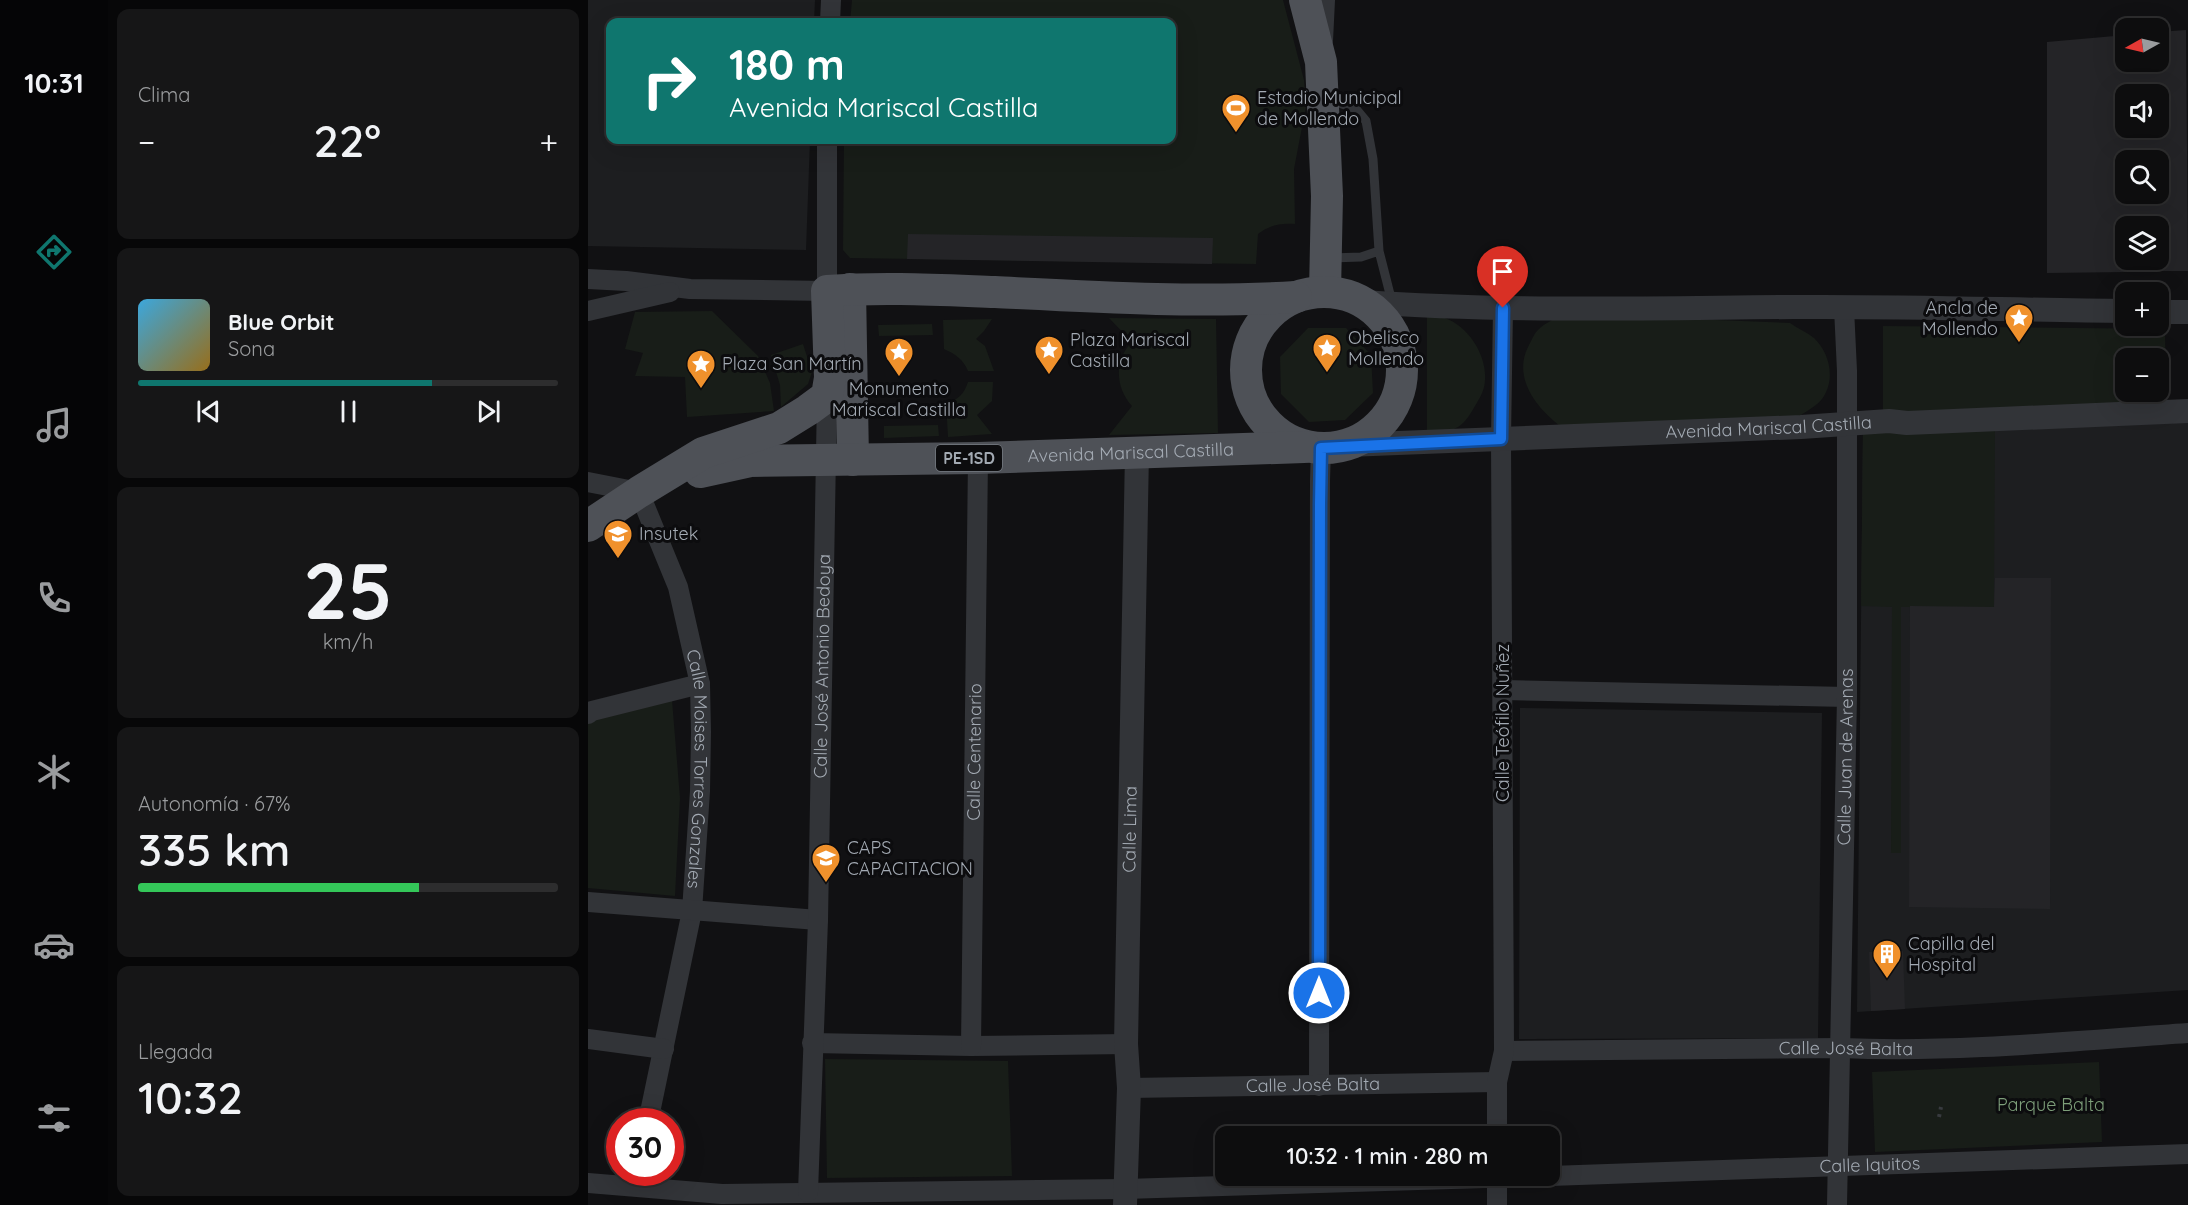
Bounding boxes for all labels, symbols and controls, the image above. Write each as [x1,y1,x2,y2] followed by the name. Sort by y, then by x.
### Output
[2115,18,2169,72] north arrow
[2115,18,2169,402] map controls
[729,38,845,91] text: 180 m
[630,42,708,120] icon: right
[24,66,84,100] text: 10:31
[138,82,190,107] text: Clima
[2115,84,2169,138] button: sound
[1257,86,1402,130] place label: Estadio Municipal de Mollendo
[729,90,1038,124] text: Avenida Mariscal Castilla
[1220,92,1252,134] sports icon: Estadio Municipal de Mollendo
[314,112,381,168] text: 22°
[138,121,155,162] text: −
[539,121,558,162] text: +
[2115,150,2169,204] button: search
[2115,216,2169,270] button: layers
[33,231,75,273] icon: directions
[1477,246,1528,308] pin
[1486,255,1519,288] icon: arrive
[2115,282,2169,336] button: +
[1922,296,1998,340] place label: Ancla de Mollendo
[2003,302,2035,344] place icon: Ancla de Mollendo
[228,308,334,336] text: Blue Orbit
[1348,326,1424,370] place label: Obelisco Mollendo
[1070,328,1190,372] place label: Plaza Mariscal Castilla
[1311,332,1343,374] place icon: Obelisco Mollendo
[1033,334,1065,376] place icon: Plaza Mariscal Castilla
[228,336,275,361] text: Sona
[883,336,915,378] place icon: Monumento Mariscal Castilla
[685,348,717,390] place icon: Plaza San Martín
[2115,348,2169,402] button: −
[722,352,862,375] place label: Plaza San Martín
[832,377,966,421] place label: Monumento Mariscal Castilla
[192,395,225,428] icon: previous
[332,395,365,428] icon: pause
[472,395,505,428] icon: next
[33,404,75,446] icon: music
[1665,410,1872,443] street label: Avenida Mariscal Castilla
[1027,437,1234,467] street label: Avenida Mariscal Castilla
[936,445,1002,471] road number: PE-1SD
[602,518,634,560] school or university icon: Insutek
[639,522,698,545] place label: Insutek
[303,541,393,639] text: 25
[808,554,835,779] street label: Calle José Antonio Bedoya
[33,577,75,619] icon: phone
[323,629,373,654] text: km/h
[1491,644,1514,802] street label: Calle Teófilo Nuñez
[681,647,713,889] street label: Calle Moises Torres Gonzales
[1832,669,1858,846] street label: Calle Juan de Arenas
[962,683,986,821] street label: Calle Centenario
[33,751,75,793] icon: climate
[1117,786,1142,873] street label: Calle Lima
[138,791,291,816] text: Autonomía · 67%
[138,821,290,877] text: 335 km
[847,836,973,880] place label: CAPS CAPACITACION
[810,842,842,884] school or university icon: CAPS CAPACITACION
[33,924,75,966] icon: car
[1908,932,1995,976] place label: Capilla del Hospital
[1871,938,1903,980] building icon: Capilla del Hospital
[1287,961,1351,1025] position arrow
[1779,1036,1913,1060] street label: Calle José Balta
[138,1039,213,1064] text: Llegada
[138,1069,243,1125] text: 10:32
[1246,1072,1380,1097] street label: Calle José Balta
[1997,1093,2105,1116] park label: Parque Balta
[33,1097,75,1139] icon: filters
[606,1108,684,1186] speed limit sign: 30
[1286,1142,1489,1170] text: 10:32 · 1 min · 280 m
[1819,1151,1921,1178] street label: Calle Iquitos

